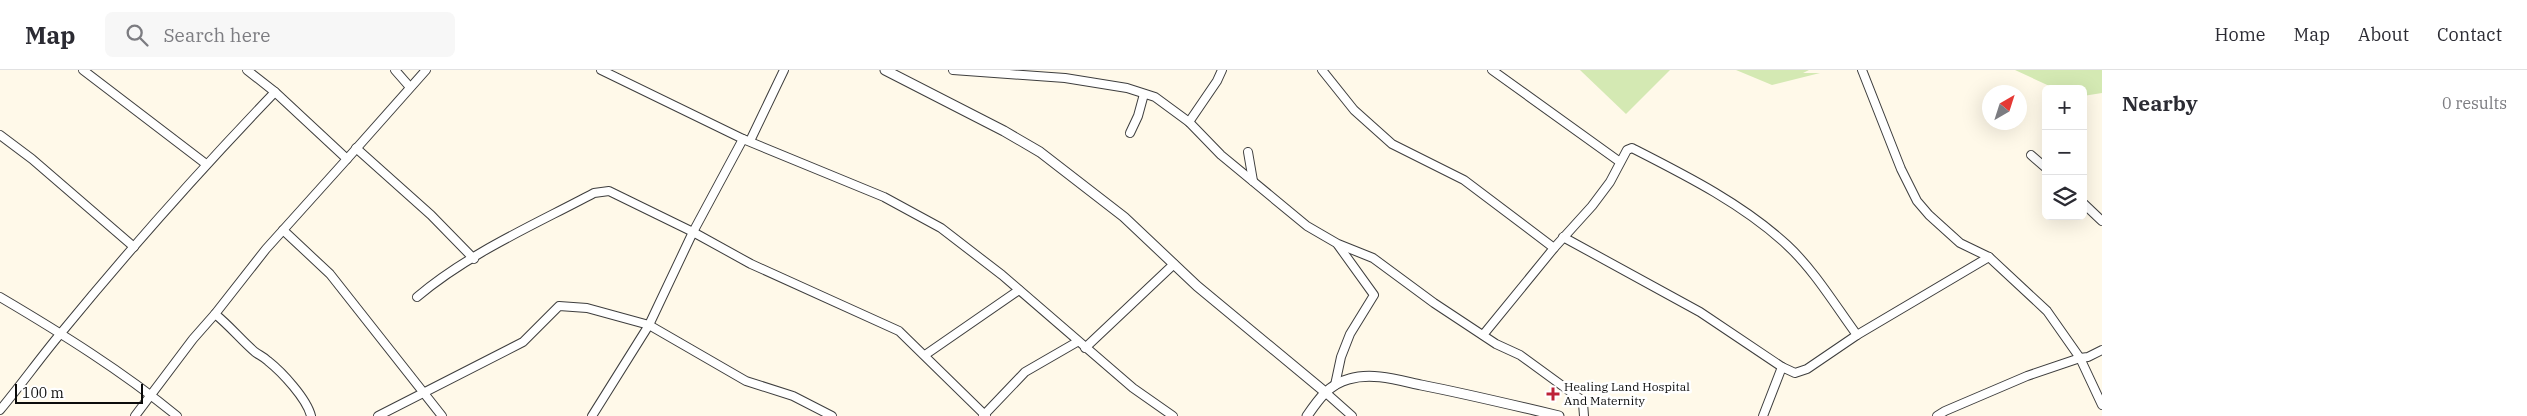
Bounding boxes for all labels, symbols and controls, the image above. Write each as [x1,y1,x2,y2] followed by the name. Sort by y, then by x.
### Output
[105,12,455,57] search box
[25,19,75,51] text: Map
[123,21,151,49] icon: search
[163,23,270,47] text: Search here
[2214,23,2266,46] text: Home
[2294,23,2330,46] text: Map
[2358,23,2409,46] text: About
[2437,23,2502,46] text: Contact
[1982,85,2027,130] north arrow
[2042,85,2087,220] map controls
[2042,85,2087,130] button: +
[2122,89,2198,117] text: Nearby
[2442,93,2507,113] text: 0 results
[2042,130,2087,175] button: −
[2042,175,2087,220] button: layers
[1564,379,1690,408] place label: Healing Land Hospital And Maternity
[15,381,142,404] scale bar
[22,384,64,402] text: 100 m
[1546,387,1560,401] marker: Healing Land Hospital And Maternity

